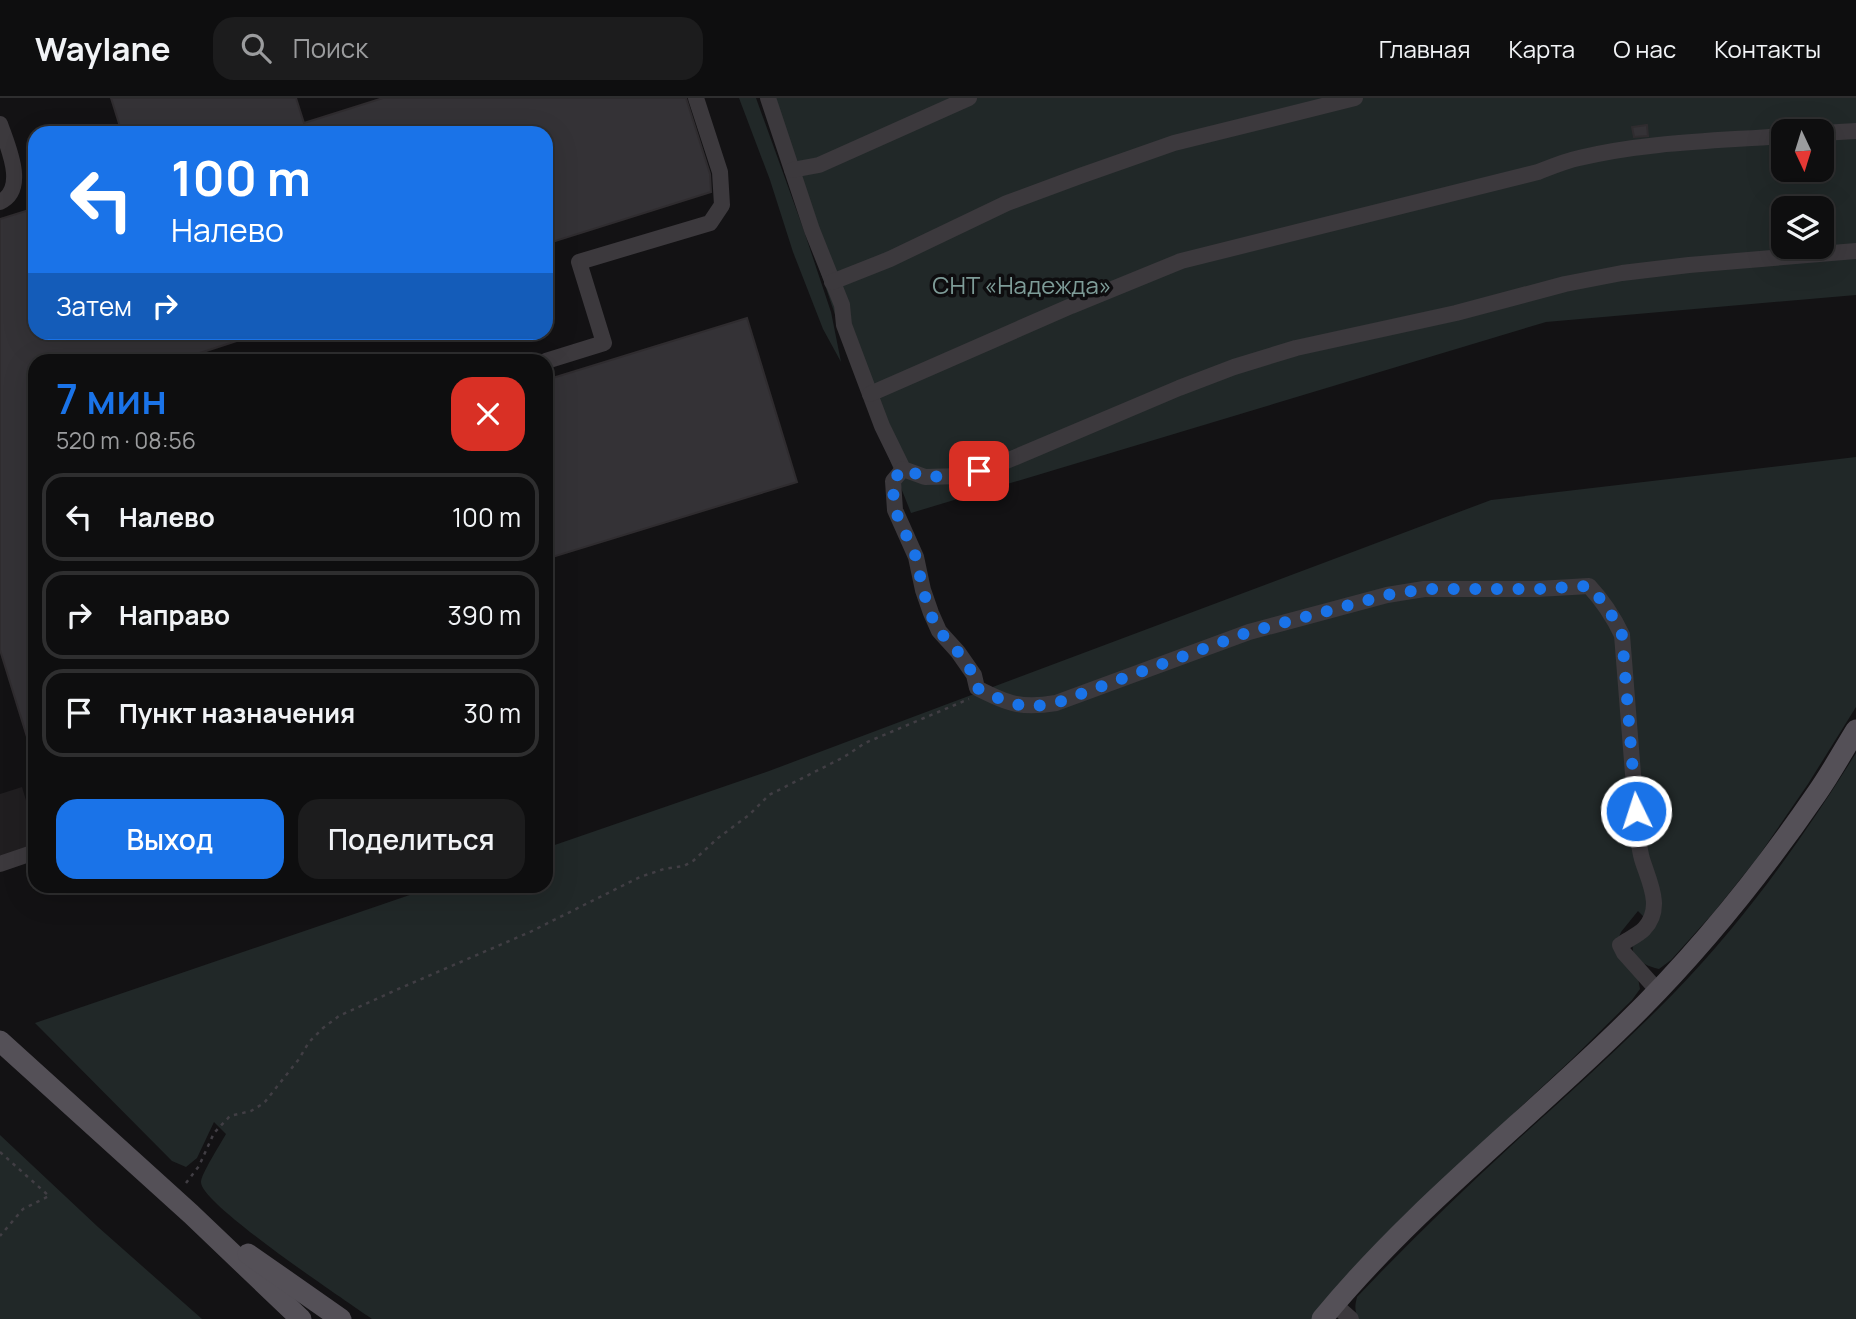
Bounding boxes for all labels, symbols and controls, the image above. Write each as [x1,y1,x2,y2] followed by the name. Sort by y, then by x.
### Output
[213,17,703,80] search box
[35,26,171,71] text: Waylane
[237,29,275,67] icon: search
[293,30,368,66] text: Поиск
[1379,32,1470,65] text: Главная
[1508,32,1575,65] text: Карта
[1613,32,1676,65] text: О нас
[1714,32,1821,65] text: Контакты
[1771,119,1834,182] north arrow
[1771,119,1834,259] map controls
[171,144,311,211] text: 100 m
[56,154,147,245] icon: left
[1771,196,1834,259] button: layers
[171,208,284,252] text: Налево
[932,268,1112,301] park label: СНТ «Надежда»
[146,287,184,325] icon: right
[56,288,132,324] text: Затем
[56,369,167,427] text: 7 мин
[451,377,525,451] button: close
[56,424,196,456] text: 520 m · 08:56
[949,441,1009,501] pin
[960,452,998,490] icon: arrive
[60,498,98,536] icon: left
[119,499,215,535] text: Налево
[452,499,521,535] text: 100 m
[60,596,98,634] icon: right
[119,597,230,633] text: Направо
[447,597,521,633] text: 390 m
[60,694,98,732] icon: arrive
[119,695,355,731] text: Пункт назначения
[464,695,521,731] text: 30 m
[1599,774,1673,848] position arrow
[56,799,284,879] button: Выход
[298,799,525,879] button: Поделиться

